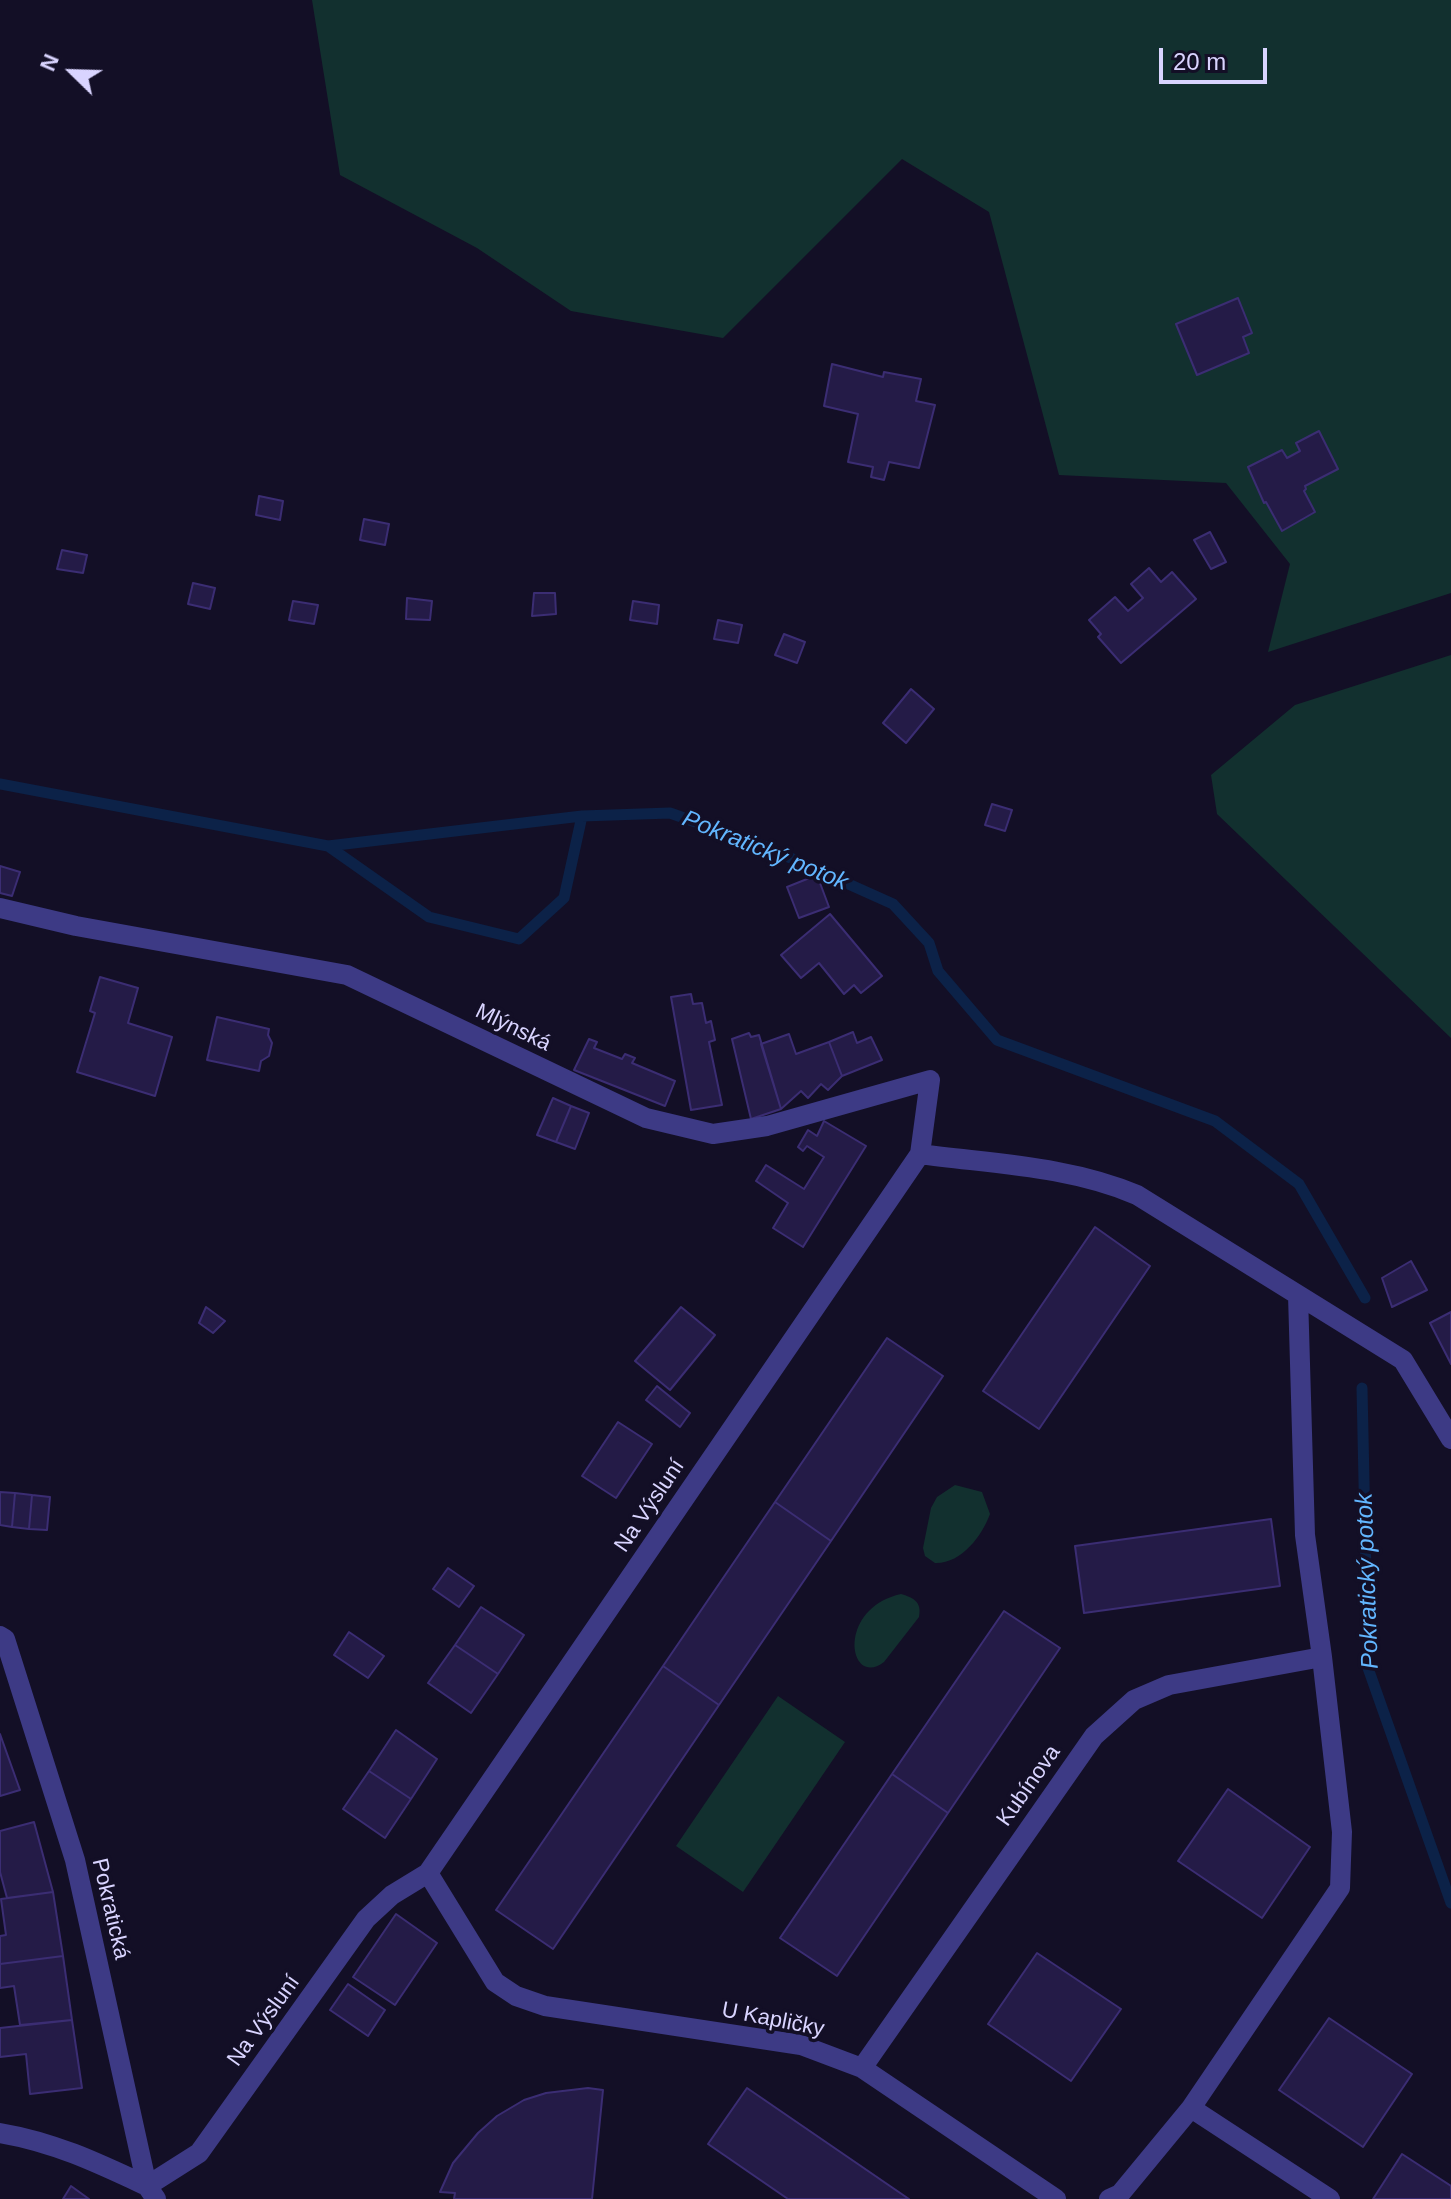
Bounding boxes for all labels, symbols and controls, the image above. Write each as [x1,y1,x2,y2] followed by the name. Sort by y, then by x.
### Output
[32,32,112,112] north arrow
[1163,32,1271,82] scale bar
[1173,48,1226,75] text: 20 m
[35,50,64,75] text: N
[678,805,852,897] water label: Pokratický potok
[471,998,555,1058] street label: Mlýnská
[609,1455,691,1557] street label: Na Výsluní
[1351,1493,1385,1669] water label: Pokratický potok
[992,1740,1066,1832] street label: Kubínova
[86,1856,134,1962] street label: Pokratická
[222,1970,306,2072] street label: Na Výsluní
[719,1997,827,2043] street label: U Kapličky

